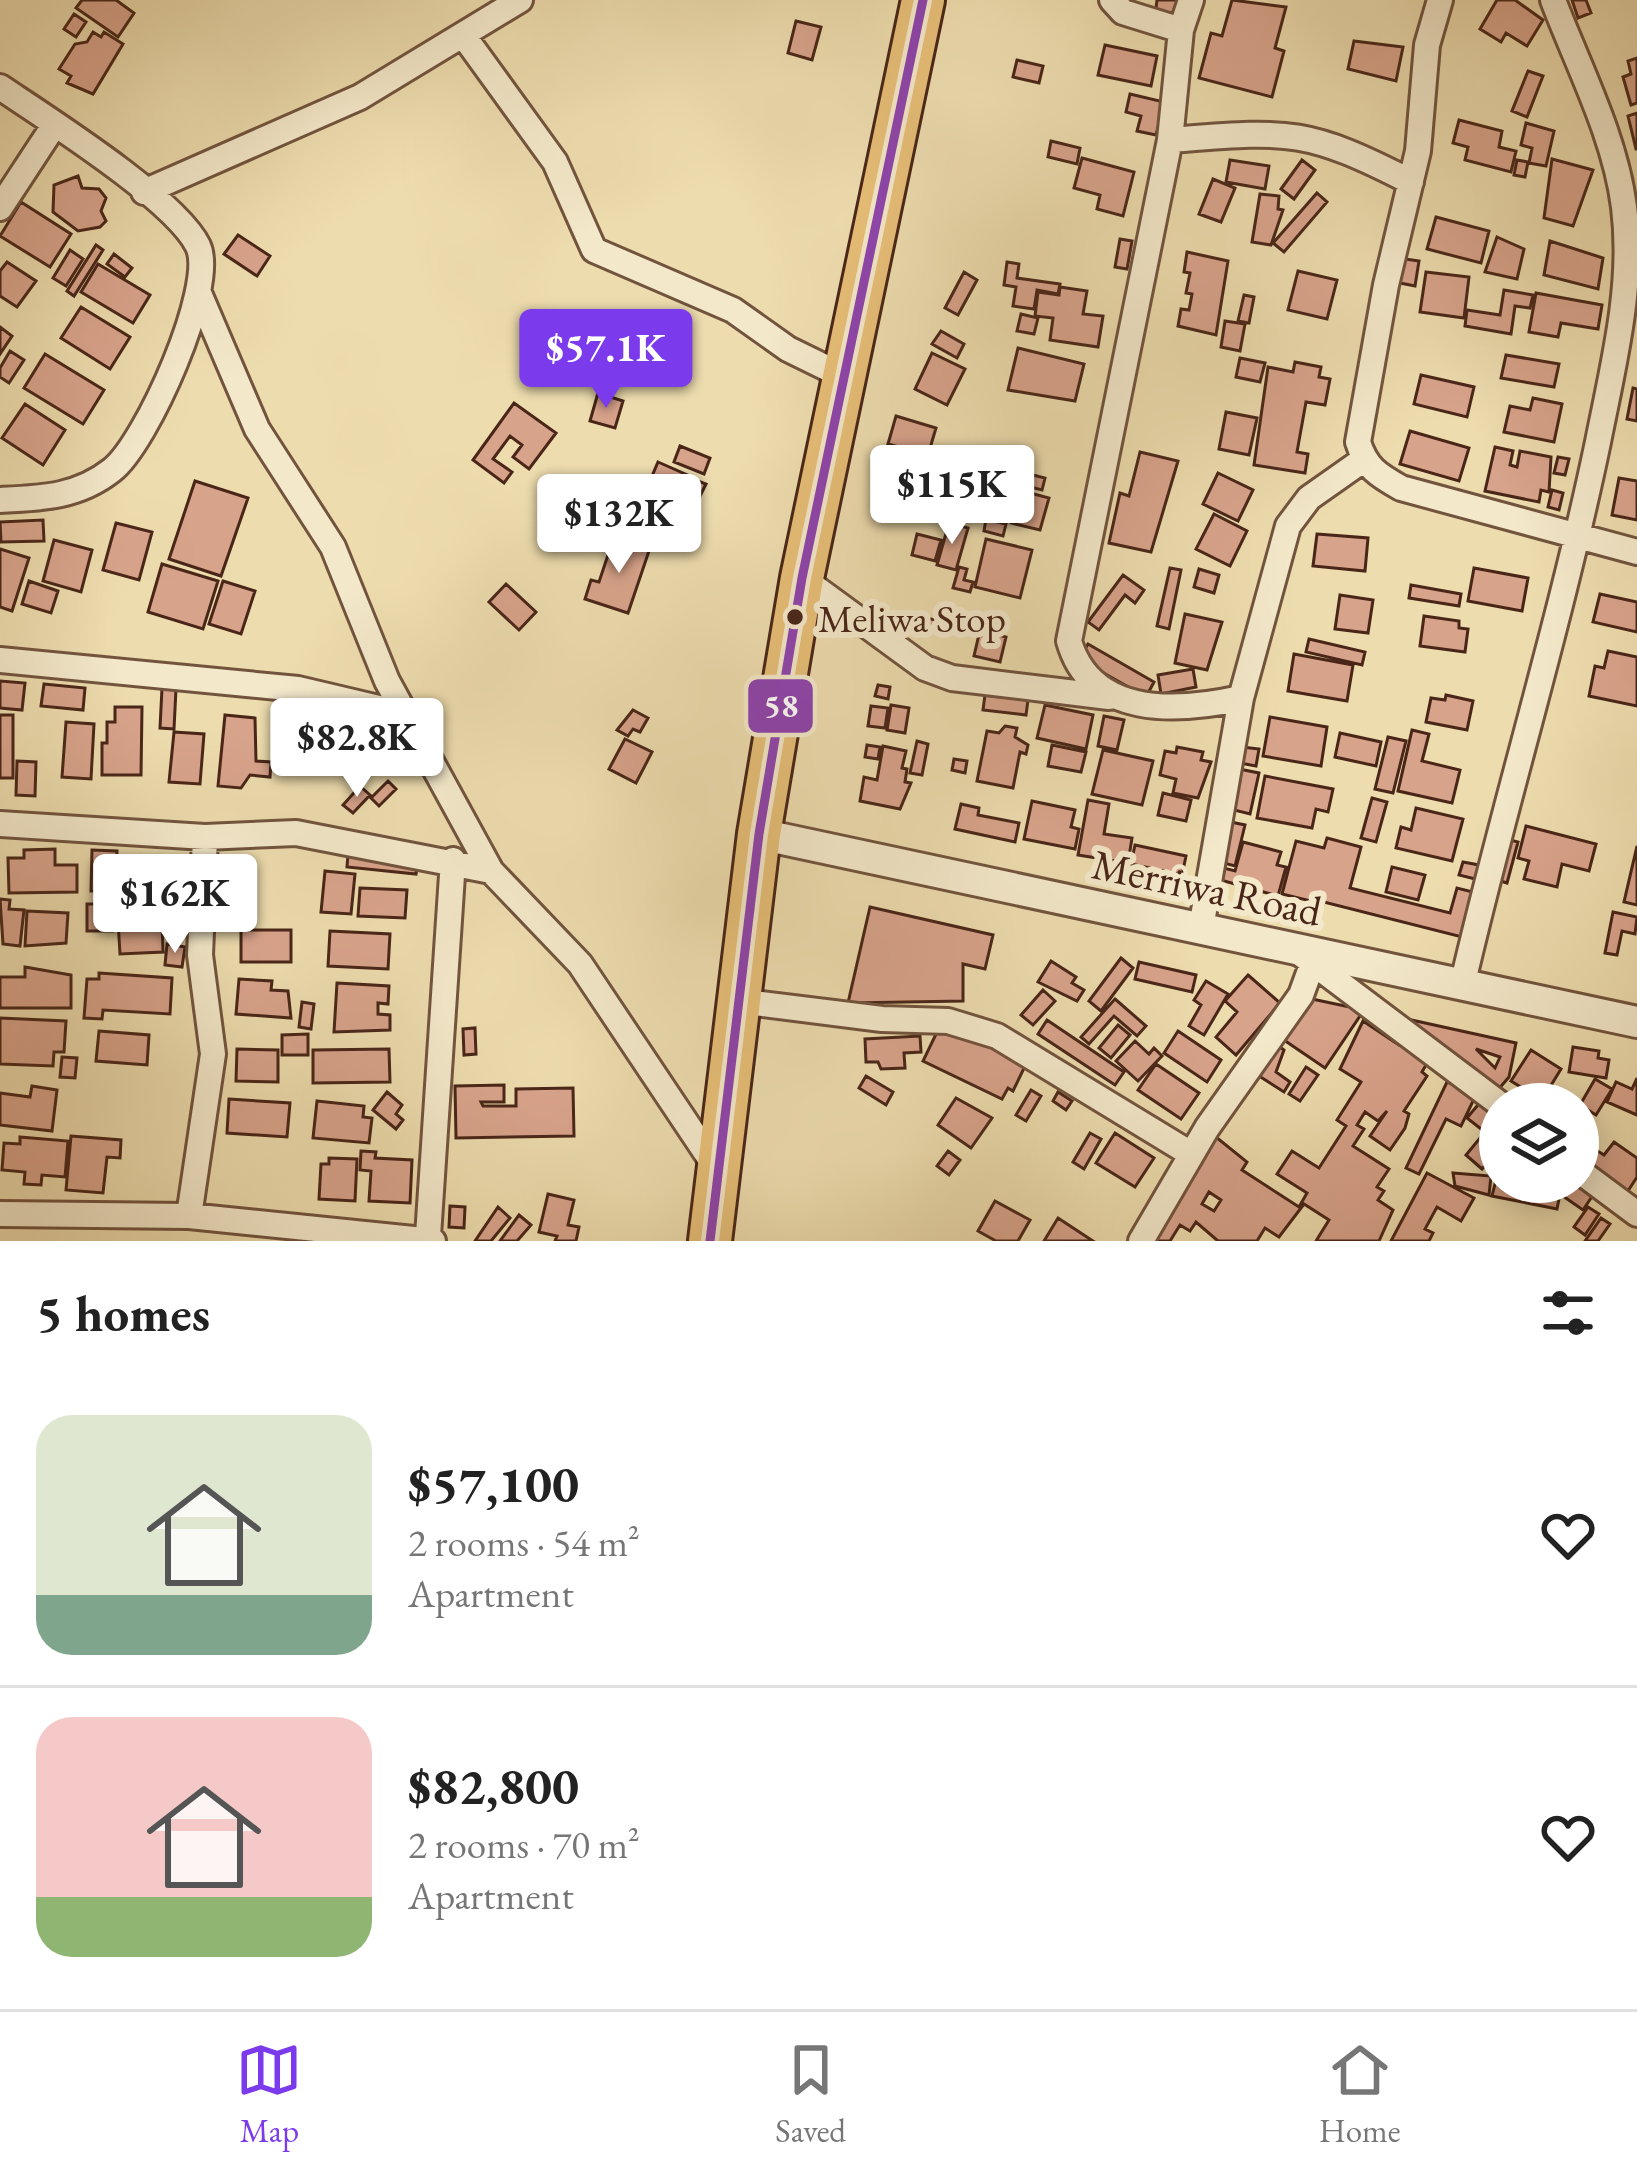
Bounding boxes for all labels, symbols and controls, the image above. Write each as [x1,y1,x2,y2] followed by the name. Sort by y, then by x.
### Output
[508,309,704,411] pin: $57.1K
[546,322,666,373] text: $57.1K
[868,445,1036,547] pin: $115K
[897,458,1007,509] text: $115K
[535,474,703,576] pin: $132K
[564,487,674,538] text: $132K
[818,593,1006,644] place label: Meliwa Stop
[784,606,806,628] marker: Meliwa Stop
[746,677,815,735] line badge: 58
[764,684,798,727] text: 58
[259,698,455,800] pin: $82.8K
[297,711,417,762] text: $82.8K
[1087,836,1327,939] street label: Merriwa Road
[91,854,259,956] pin: $162K
[120,867,230,918] text: $162K
[1479,1083,1599,1203] map controls
[1479,1083,1599,1203] button: layers
[36,1280,210,1346] text: 5 homes
[1535,1280,1601,1346] icon: filters
[408,1451,579,1517] text: $57,100
[132,1463,276,1607] icon: home
[1535,1502,1601,1568] icon: heart
[408,1517,640,1568] text: 2 rooms · 54 m²
[408,1568,574,1619] text: Apartment
[408,1753,579,1819] text: $82,800
[132,1765,276,1909] icon: home
[1535,1804,1601,1870] icon: heart
[408,1819,640,1870] text: 2 rooms · 70 m²
[408,1870,574,1921] text: Apartment
[236,2037,302,2152] tab: Map
[775,2037,846,2152] tab: Saved
[1319,2037,1401,2152] tab: Home

